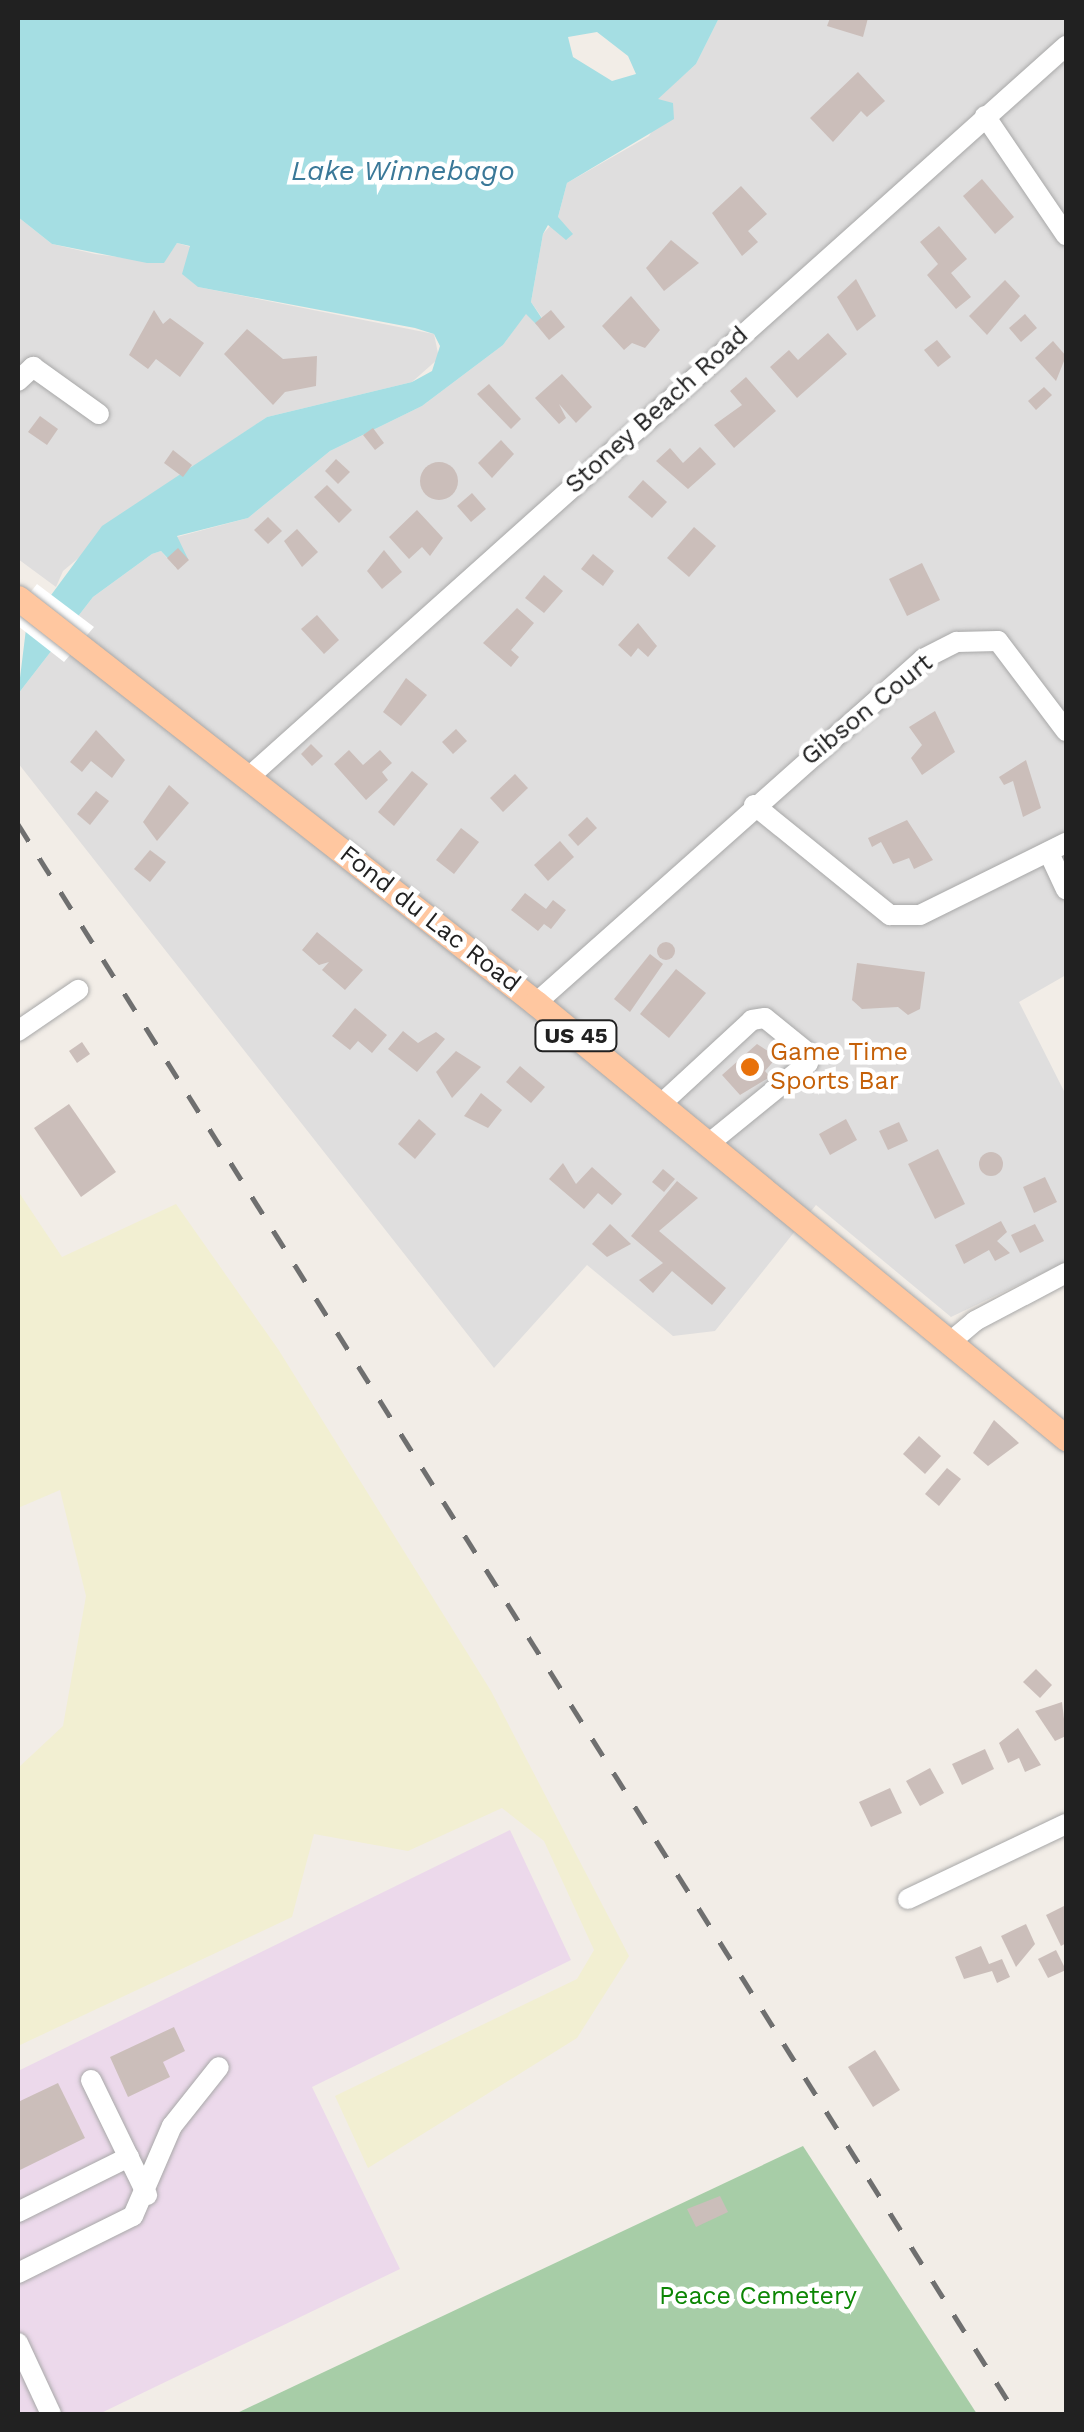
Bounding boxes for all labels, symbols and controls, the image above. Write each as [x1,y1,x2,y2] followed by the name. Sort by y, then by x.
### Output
[291,154,515,188] water label: Lake Winnebago
[559,320,755,500] street label: Stoney Beach Road
[795,648,939,772] street label: Gibson Court
[334,839,526,999] street label: Fond du Lac Road
[534,1019,618,1053] road number: US 45
[770,1038,909,1097] place label: Game Time Sports Bar
[739,1056,761,1078] marker: Game Time Sports Bar
[659,2281,857,2311] park label: Peace Cemetery

